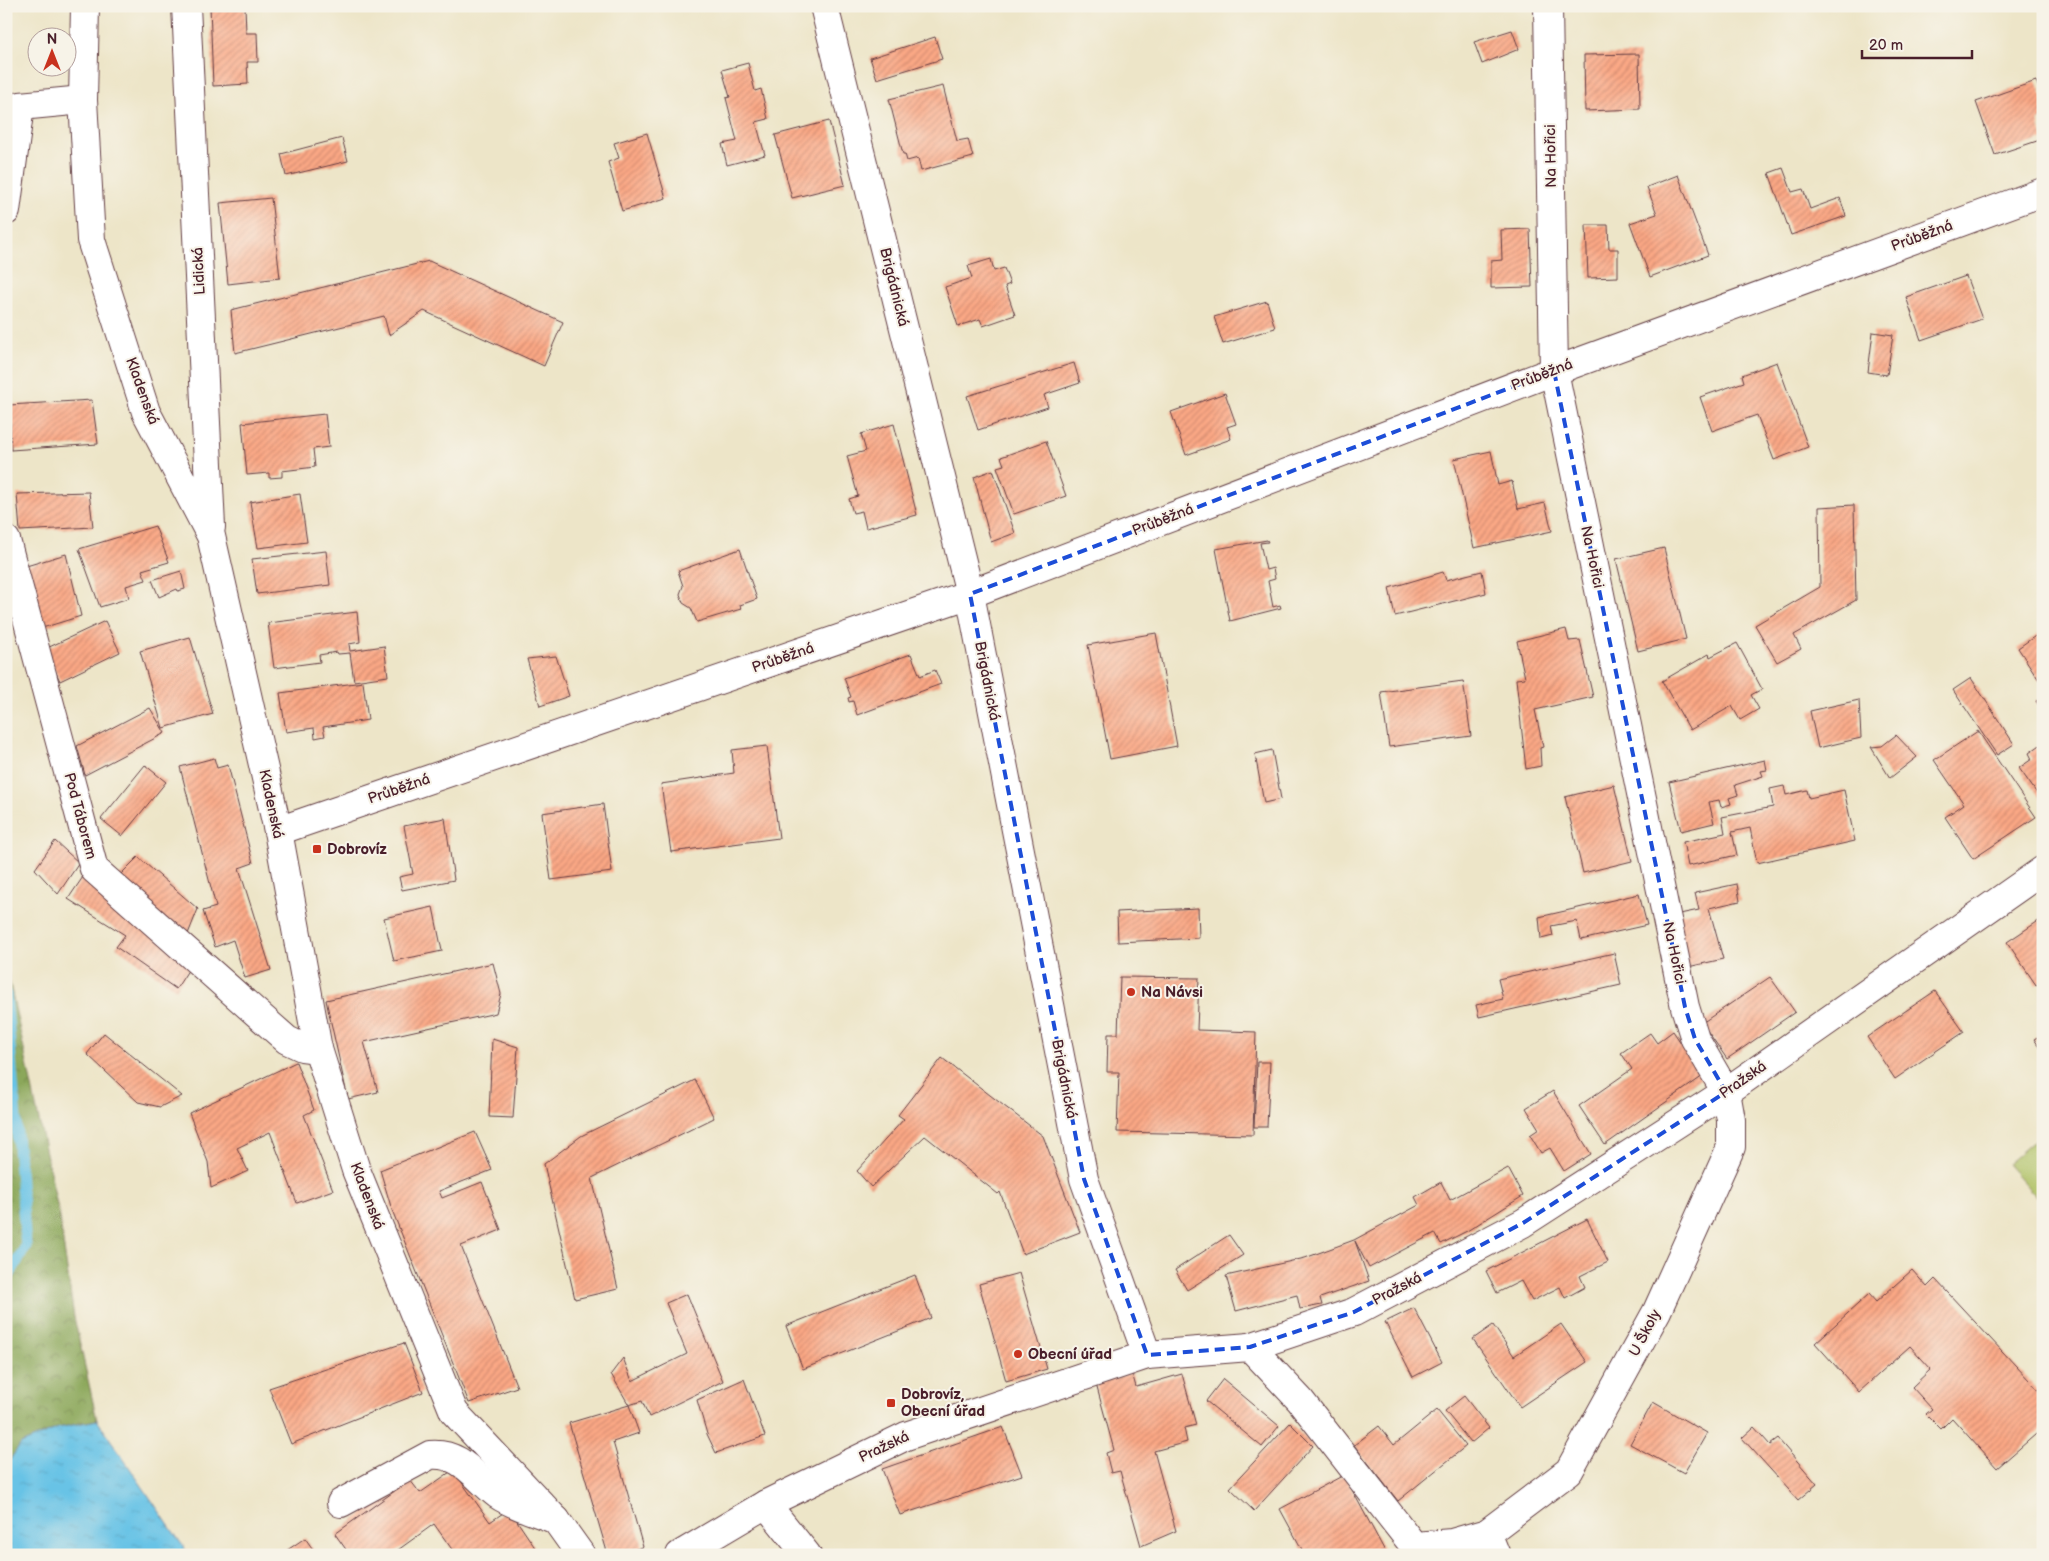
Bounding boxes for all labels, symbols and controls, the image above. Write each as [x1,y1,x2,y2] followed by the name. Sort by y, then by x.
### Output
[28,28,78,78] north arrow
[1862,28,1972,60] scale bar
[47,31,57,48] text: N
[1869,36,1903,55] text: 20 m
[1541,124,1561,188] street label: Na Hořici
[1888,216,1956,256] street label: Průběžná
[875,246,913,328] street label: Brigádnická
[188,247,210,295] street label: Lidická
[121,355,163,427] street label: Kladenská
[1509,355,1575,395] street label: Průběžná
[1130,500,1196,540] street label: Průběžná
[1576,524,1608,590] street label: Na Hořici
[749,639,817,677] street label: Průběžná
[970,640,1004,722] street label: Brigádnická
[254,768,288,840] street label: Kladenská
[365,770,433,808] street label: Průběžná
[59,771,101,861] street label: Pod Táborem
[327,840,388,859] place label: Dobrovíz
[311,843,323,855] marker: Dobrovíz
[1658,920,1690,986] street label: Na Hořici
[1141,983,1203,1002] place label: Na Návsi
[1125,986,1137,998] marker: Na Návsi
[1047,1038,1081,1120] street label: Brigádnická
[1716,1057,1770,1103] street label: Pražská
[346,1160,388,1232] street label: Kladenská
[1369,1268,1425,1310] street label: Pražská
[1625,1306,1665,1360] street label: U Školy
[1028,1345,1112,1364] place label: Obecní úřad
[1012,1348,1024,1360] marker: Obecní úřad
[901,1385,985,1421] place label: Dobrovíz, Obecní úřad
[885,1397,897,1409] marker: Dobrovíz, Obecní úřad
[856,1427,912,1467] street label: Pražská

